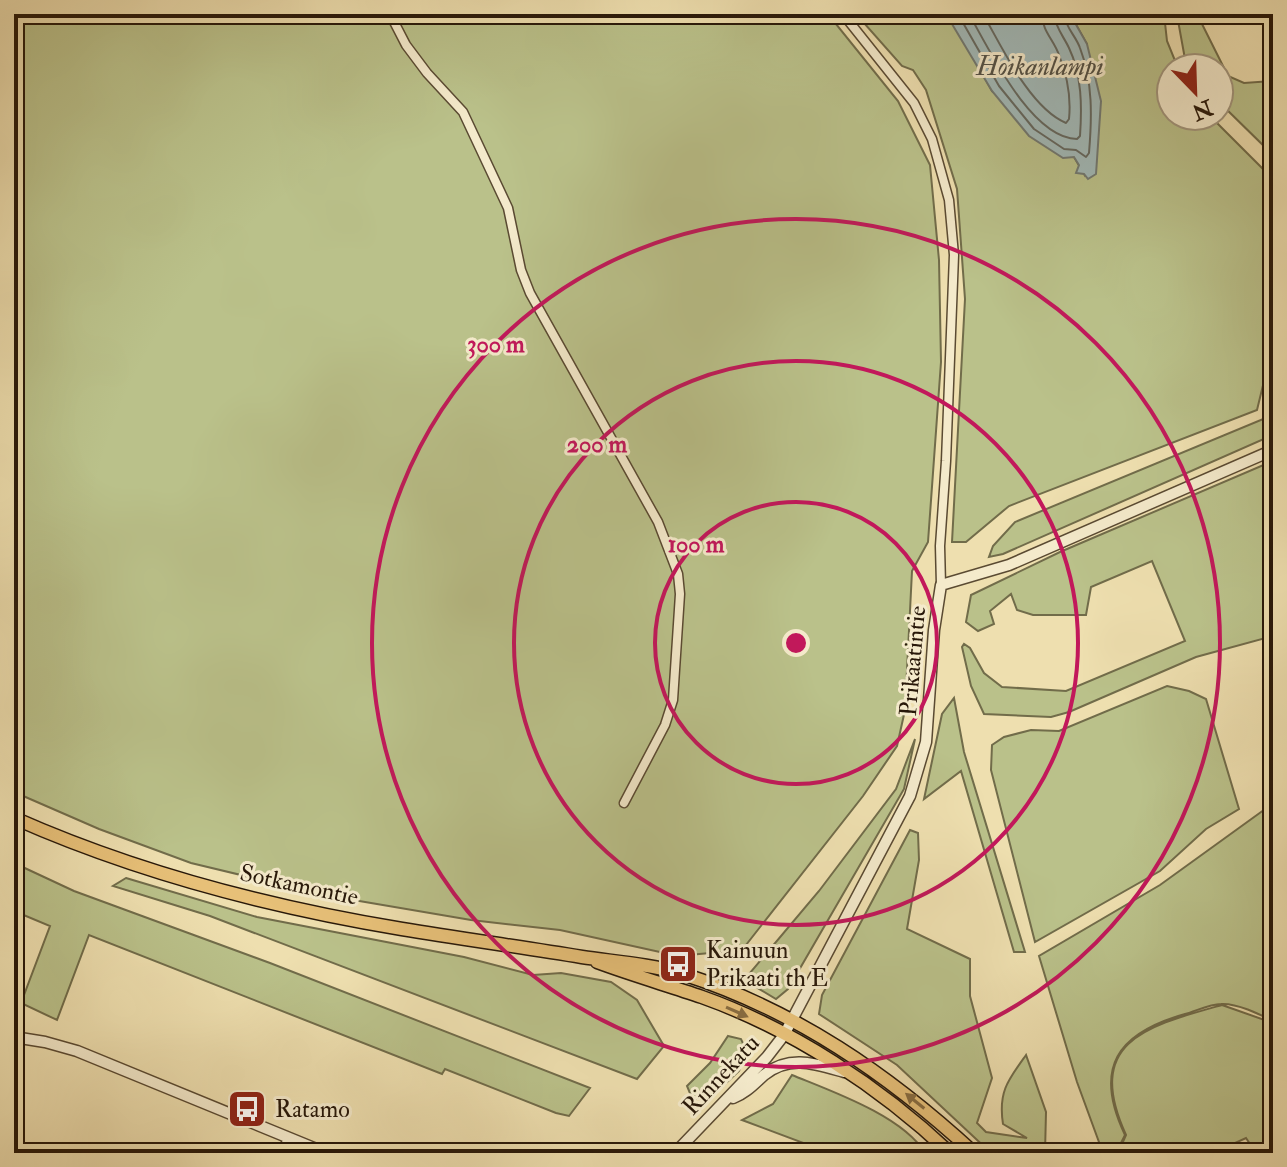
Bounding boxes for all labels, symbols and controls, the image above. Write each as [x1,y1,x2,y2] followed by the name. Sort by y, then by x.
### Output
[976,51,1103,83] water label: Hoikanlampi
[1155,52,1235,132] north arrow
[1188,92,1218,126] text: N
[467,329,525,360] text: 300 m
[567,429,628,460] text: 200 m
[668,529,725,560] text: 100 m
[893,605,933,717] street label: Prikaatintie
[782,629,810,657] centre of rings
[237,857,361,913] street label: Sotkamontie
[706,935,828,994] place label: Kainuun Prikaati th E
[657,943,699,985] bus stop icon: Kainuun Prikaati th E
[725,1006,748,1019] one-way arrow
[676,1028,766,1122] street label: Rinnekatu
[226,1088,268,1130] bus stop icon: Ratamo
[906,1093,926,1110] one-way arrow
[275,1094,350,1125] place label: Ratamo

